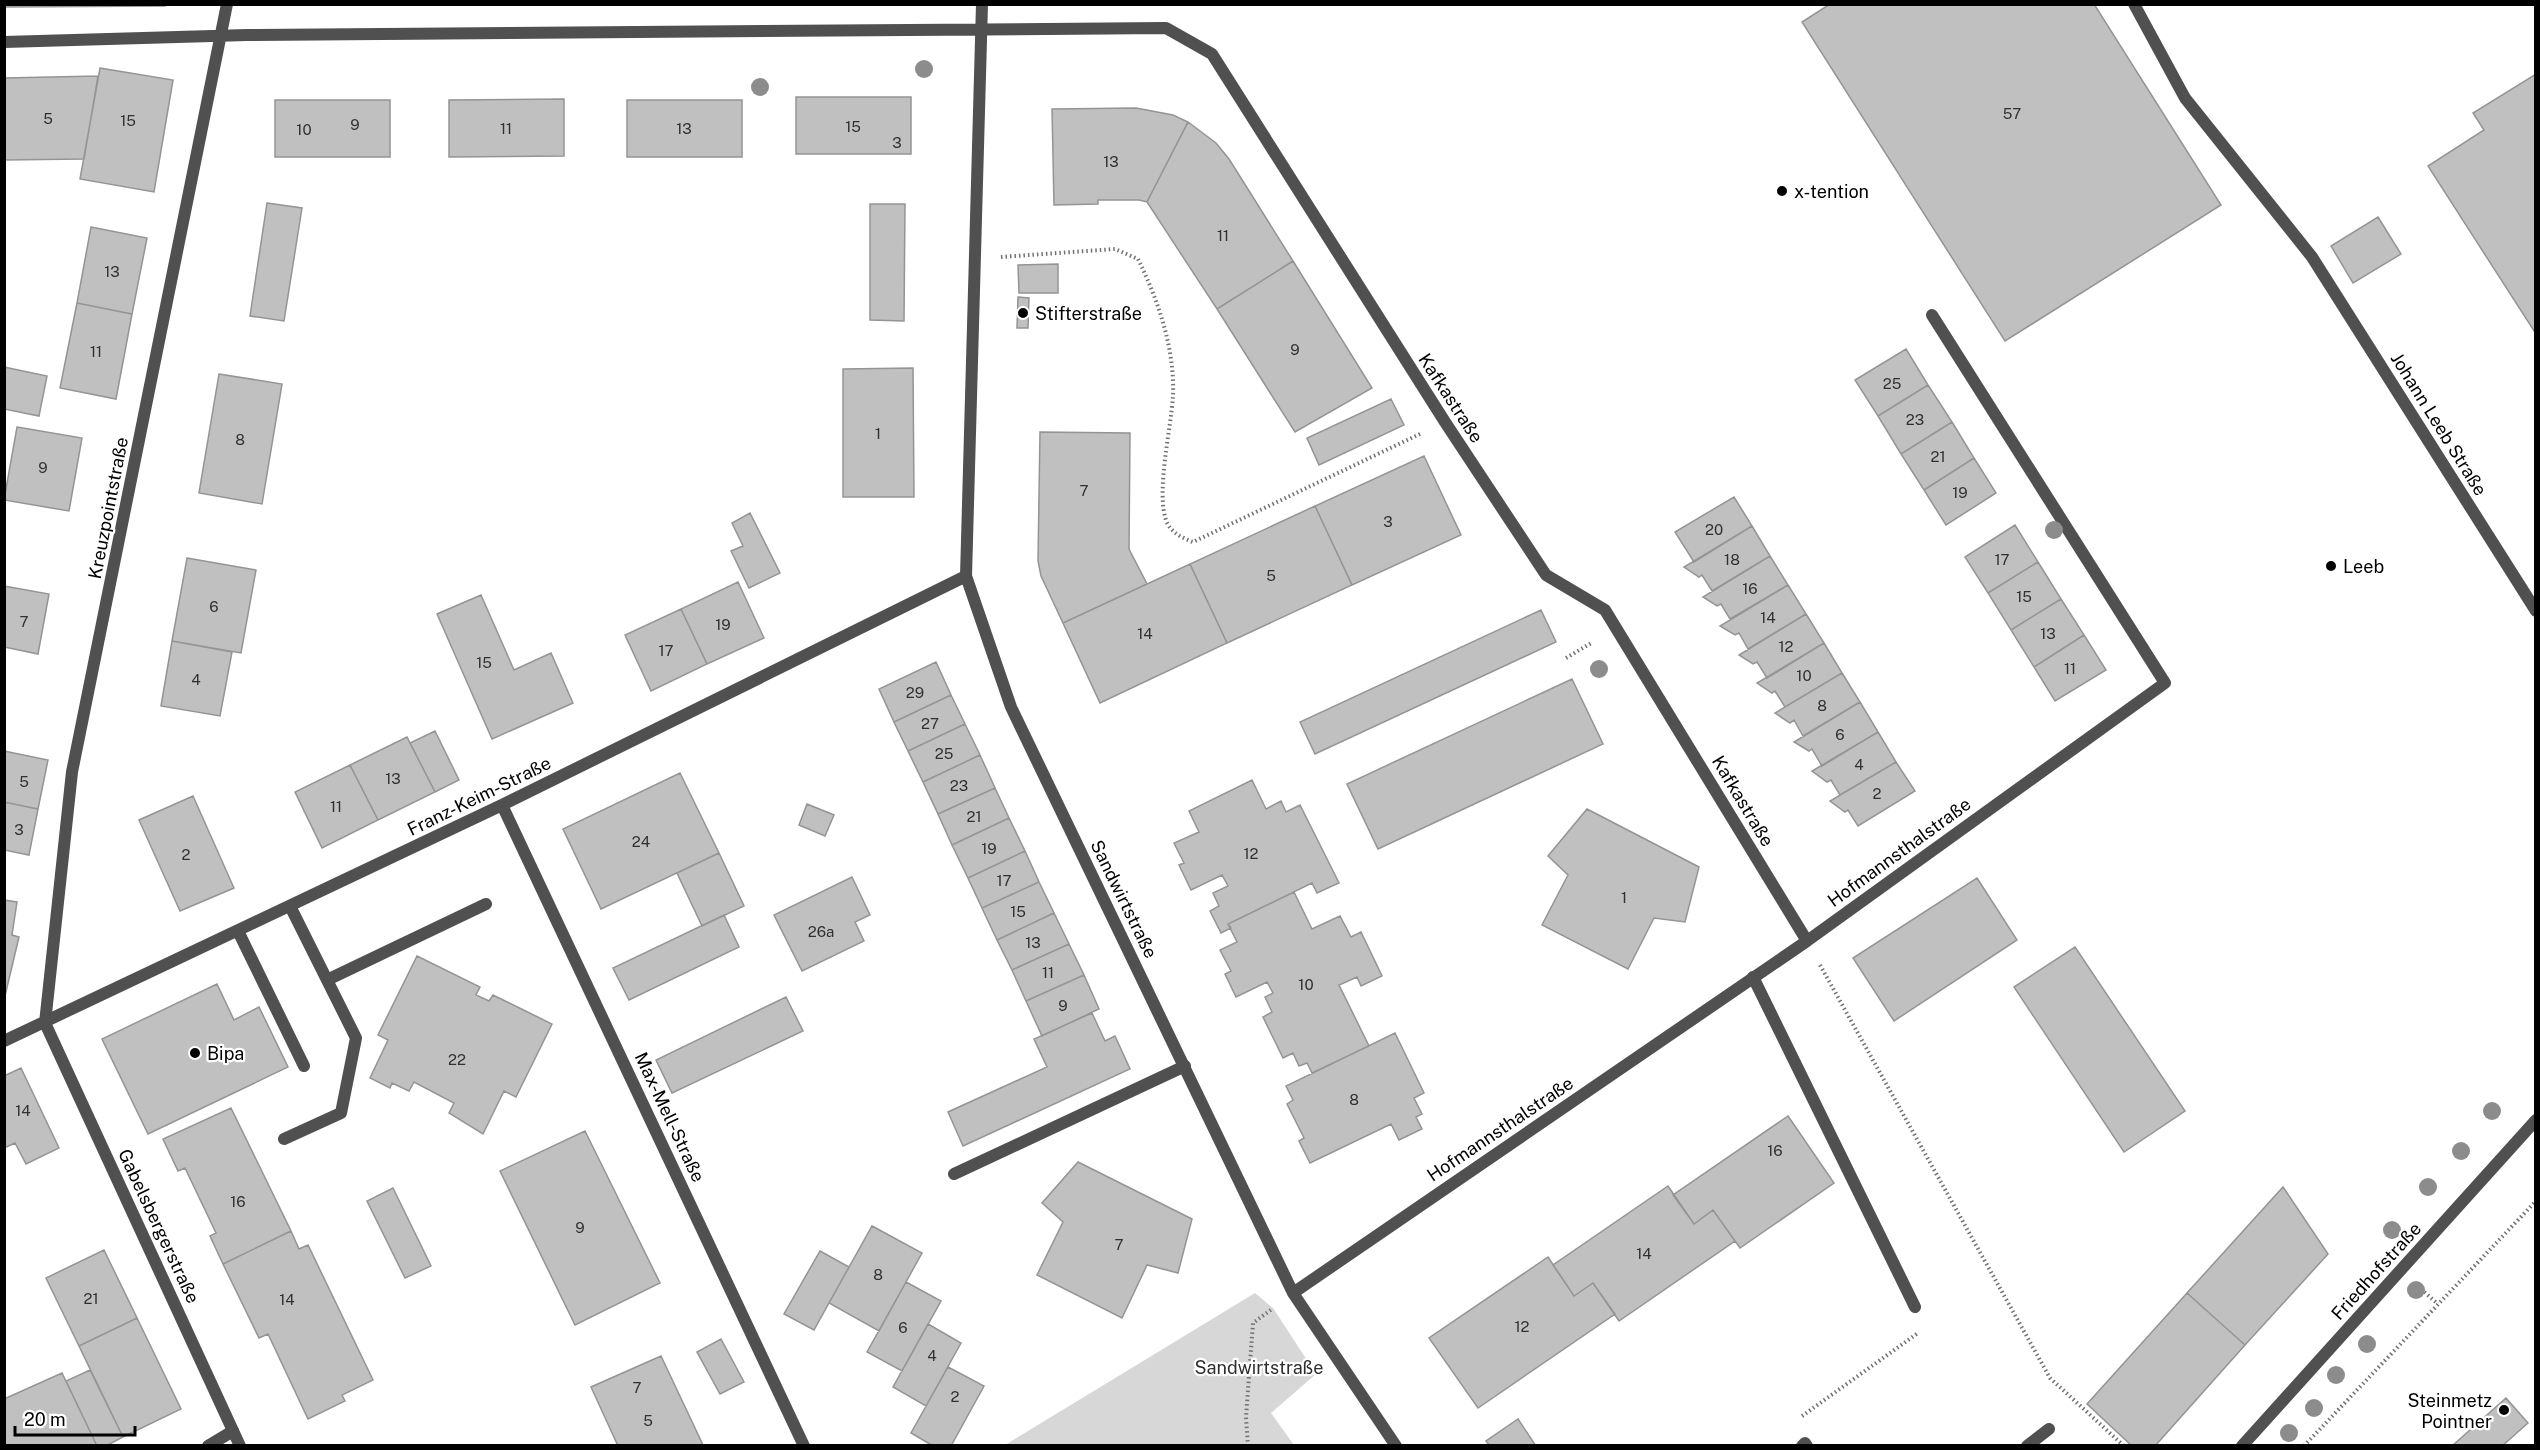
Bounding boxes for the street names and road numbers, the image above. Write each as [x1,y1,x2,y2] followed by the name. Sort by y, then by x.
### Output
[1414,349,1488,447] street label: Kafkastraße
[2387,349,2491,499] street label: Johann Leeb Straße
[84,435,132,581] street label: Kreuzpointstraße
[404,752,554,840] street label: Franz-Keim-Straße
[1708,752,1778,850] street label: Kafkastraße
[1823,793,1975,911] street label: Hofmannsthalstraße
[1086,837,1162,961] street label: Sandwirtstraße
[631,1049,709,1185] street label: Max-Mell-Straße
[1423,1072,1577,1186] street label: Hofmannsthalstraße
[114,1146,204,1306] street label: Gabelsbergerstraße
[2327,1218,2425,1324] street label: Friedhofstraße

